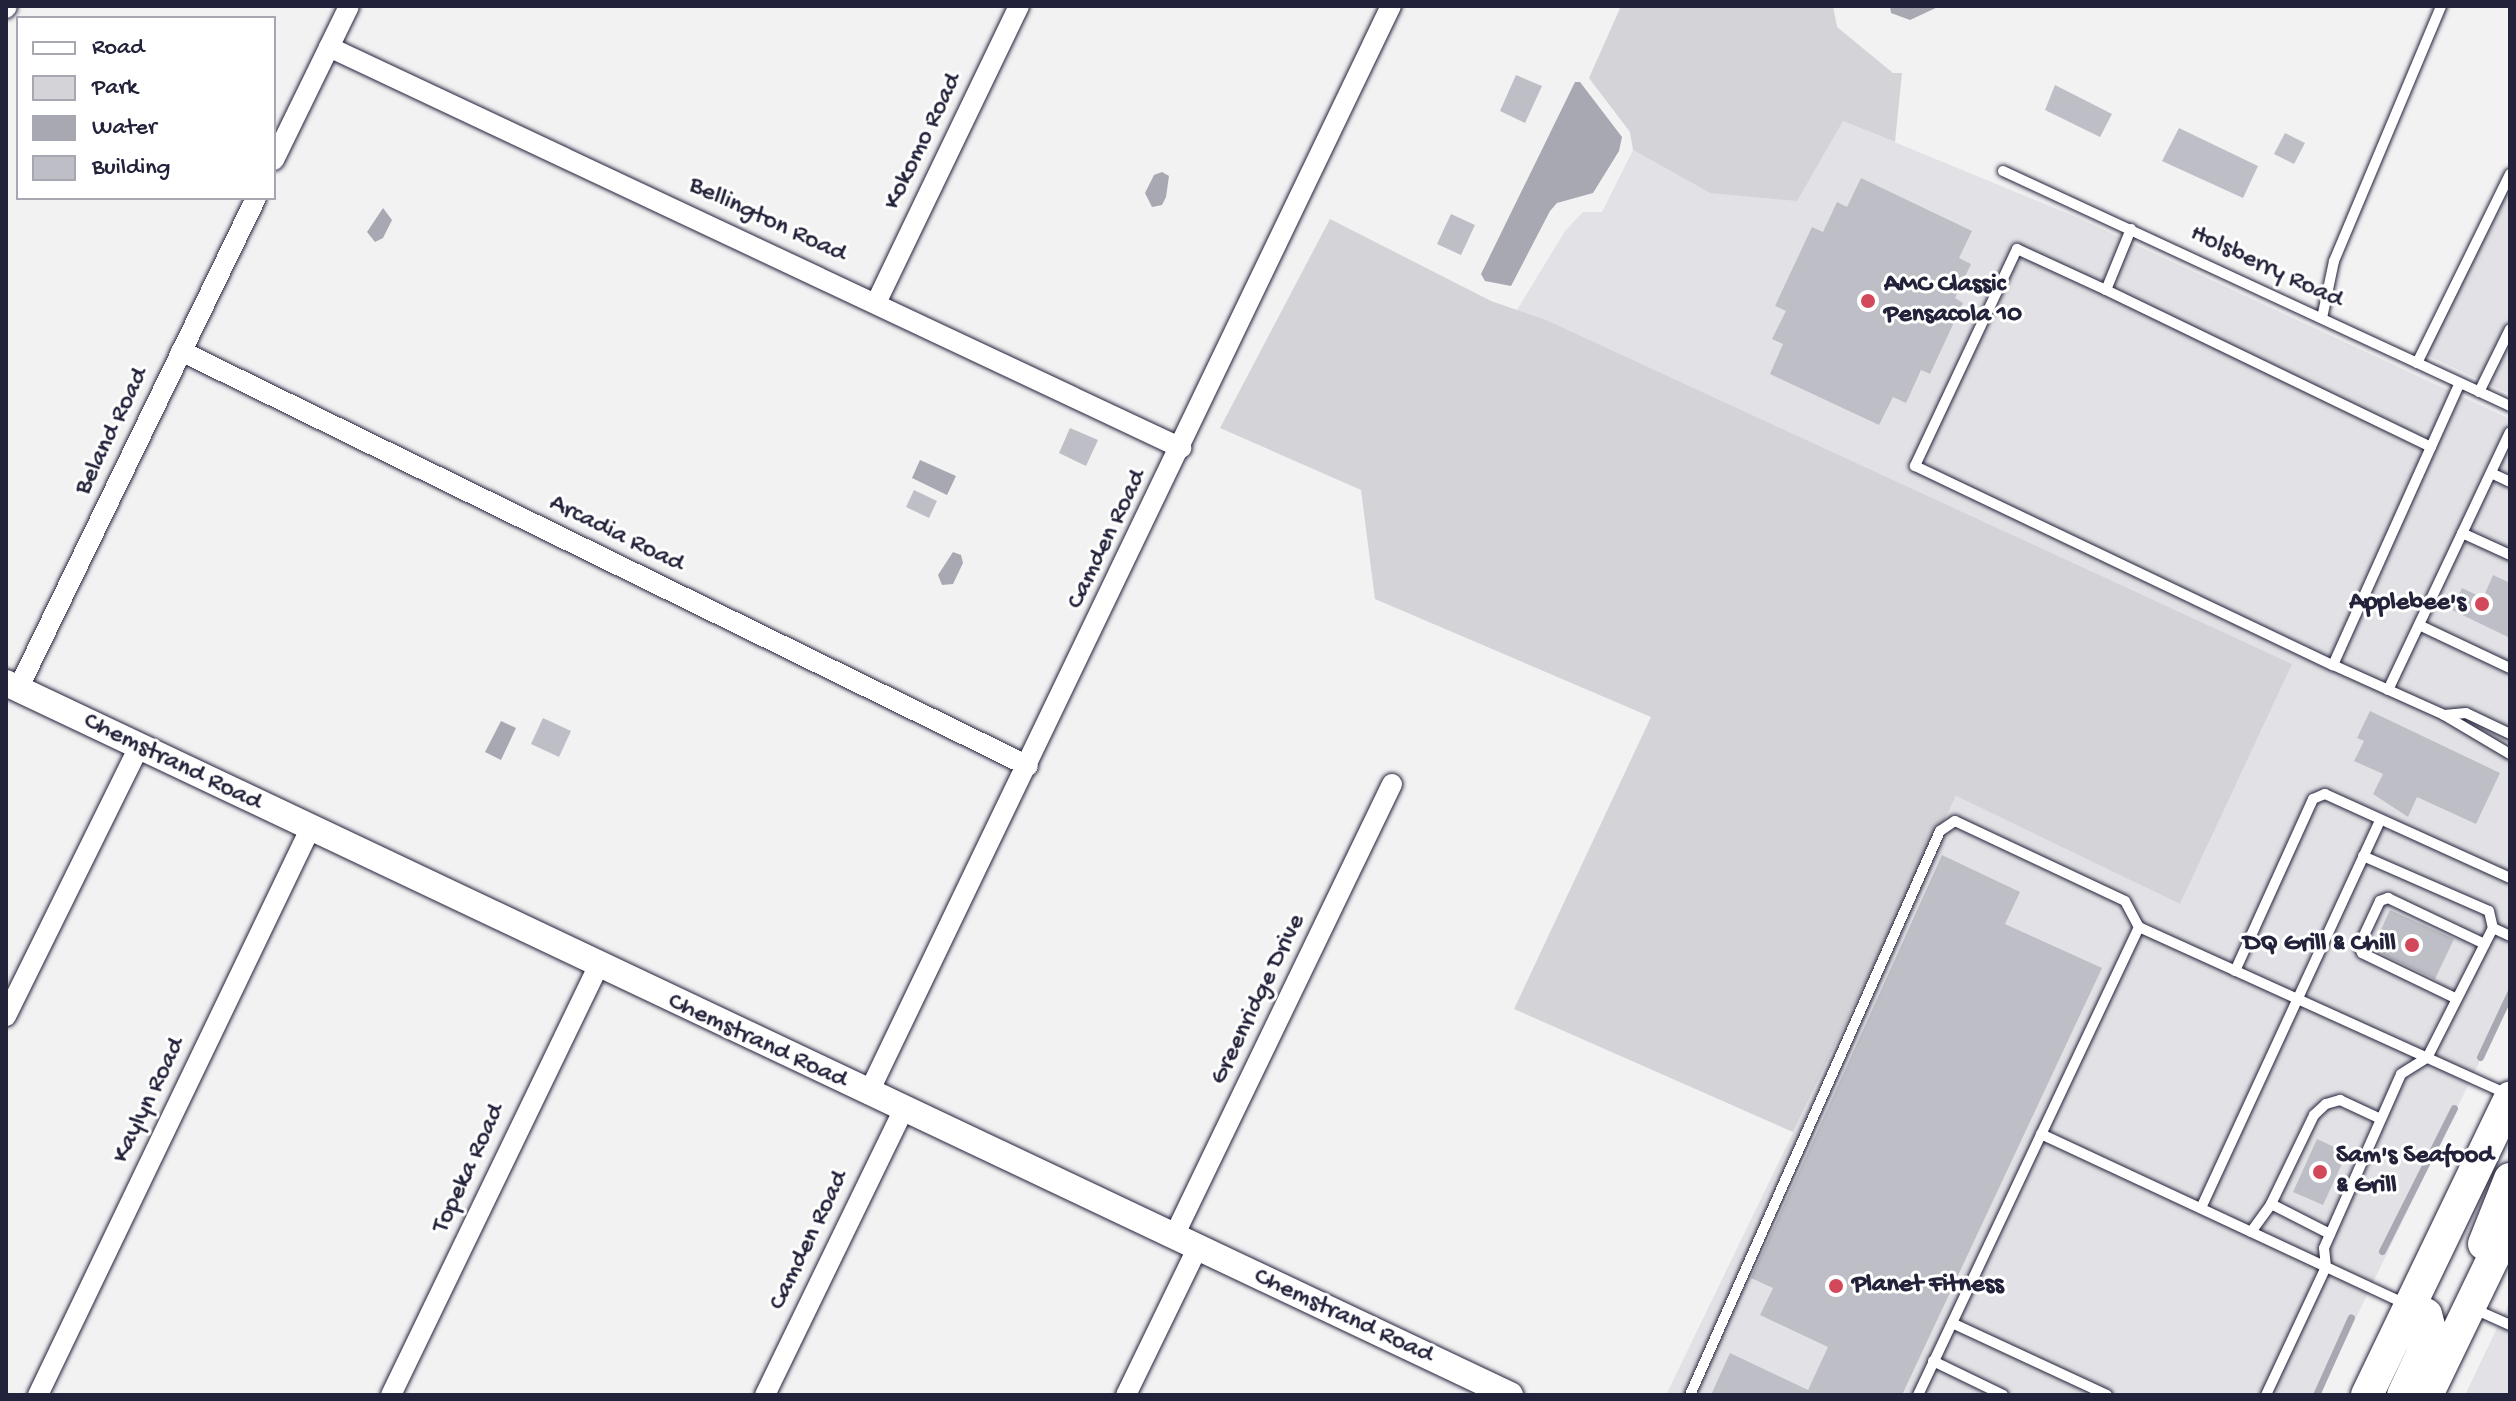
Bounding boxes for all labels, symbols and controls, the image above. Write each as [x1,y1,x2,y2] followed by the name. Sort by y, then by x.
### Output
[16,16,276,200] legend
[92,34,144,63] text: Road
[878,69,970,215] street label: Kokomo Road
[92,74,138,103] text: Park
[92,114,156,143] text: Water
[92,154,170,183] text: Building
[683,171,851,271] street label: Bellington Road
[2185,219,2347,317] street label: Holsberry Road
[1884,270,2022,332] place label: AMC Classic Pensacola 10
[1859,292,1877,310] marker: AMC Classic Pensacola 10
[69,363,157,501] street label: Beland Road
[1061,465,1155,615] street label: Camden Road
[544,489,688,581] street label: Arcadia Road
[2349,588,2466,620] place label: Applebee's
[2473,595,2491,613] marker: Applebee's
[78,706,266,820] street label: Chemstrand Road
[1204,910,1314,1090] street label: Greenridge Drive
[2243,929,2396,961] place label: DQ Grill & Chill
[2403,936,2421,954] marker: DQ Grill & Chill
[662,987,852,1097] street label: Chemstrand Road
[106,1033,194,1169] street label: Kaylyn Road
[427,1100,513,1238] street label: Topeka Road
[2336,1141,2493,1202] place label: Sam's Seafood & Grill
[2311,1163,2329,1181] marker: Sam's Seafood & Grill
[763,1166,857,1316] street label: Camden Road
[1248,1262,1438,1372] street label: Chemstrand Road
[1852,1270,2004,1302] place label: Planet Fitness
[1827,1277,1845,1295] marker: Planet Fitness

